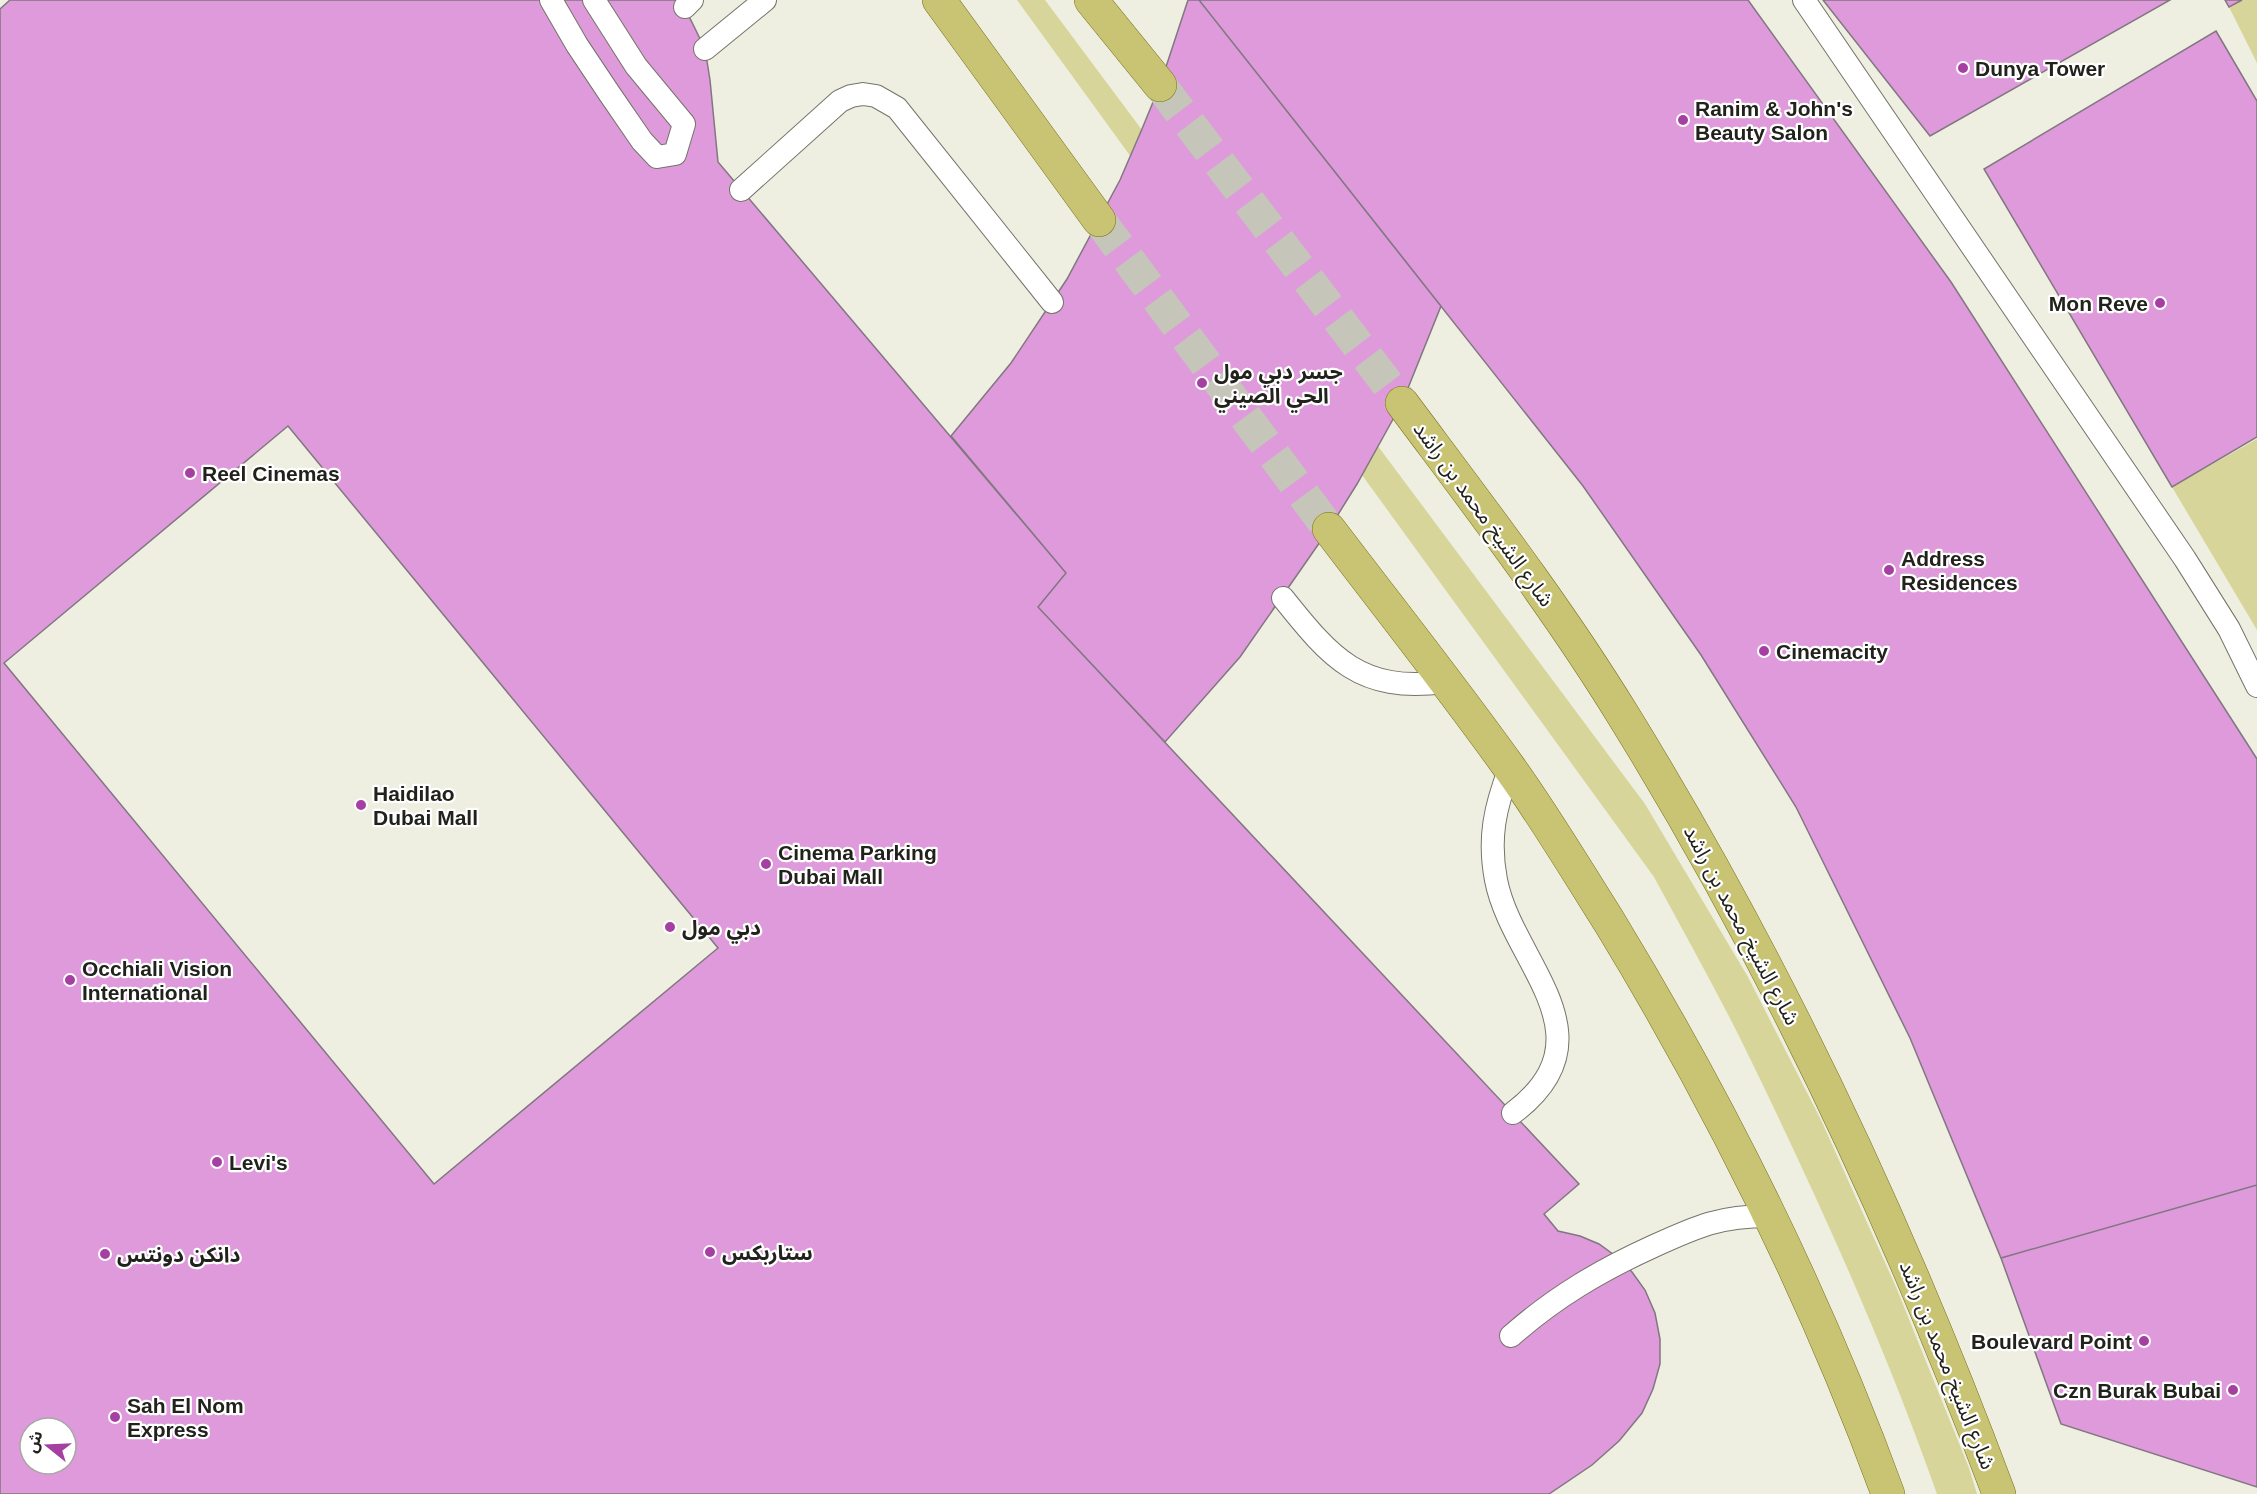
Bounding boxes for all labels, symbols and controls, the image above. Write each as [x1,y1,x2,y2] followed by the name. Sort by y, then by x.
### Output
[1975,57,2105,80] place label: Dunya Tower
[1956,61,1970,75] marker: Dunya Tower
[1695,97,1853,144] place label: Ranim & John's Beauty Salon
[1676,113,1690,127] marker: Ranim & John's Beauty Salon
[2049,292,2148,315] place label: Mon Reve
[2153,296,2167,310] marker: Mon Reve
[1214,360,1343,412] place label: جسر دبي مول الحي الصيني
[1195,376,1209,390] marker: جسر دبي مول الحي الصيني
[1406,417,1559,613] street label: شارع الشيخ محمد بن راشد
[202,462,340,485] place label: Reel Cinemas
[183,466,197,480] marker: Reel Cinemas
[1901,547,2018,594] place label: Address Residences
[1882,563,1896,577] marker: Address Residences
[1776,640,1888,663] place label: Cinemacity
[1757,644,1771,658] marker: Cinemacity
[373,782,478,829] place label: Haidilao Dubai Mall
[354,798,368,812] marker: Haidilao Dubai Mall
[1676,821,1804,1031] street label: شارع الشيخ محمد بن راشد
[778,841,937,888] place label: Cinema Parking Dubai Mall
[759,857,773,871] marker: Cinema Parking Dubai Mall
[682,916,761,944] place label: دبي مول
[663,920,677,934] marker: دبي مول
[82,957,232,1004] place label: Occhiali Vision International
[63,973,77,987] marker: Occhiali Vision International
[229,1151,288,1174] place label: Levi's
[210,1155,224,1169] marker: Levi's
[722,1241,813,1265] place label: ستاربكس
[117,1243,241,1267] place label: دانكن دونتس
[703,1245,717,1259] marker: ستاربكس
[98,1247,112,1261] marker: دانكن دونتس
[1892,1258,2000,1474] street label: شارع الشيخ محمد بن راشد
[1971,1330,2132,1353] place label: Boulevard Point
[2137,1334,2151,1348] marker: Boulevard Point
[2053,1379,2221,1402] place label: Czn Burak Bubai
[2226,1383,2240,1397] marker: Czn Burak Bubai
[127,1394,244,1441] place label: Sah El Nom Express
[108,1410,122,1424] marker: Sah El Nom Express
[18,1416,78,1476] north arrow
[23,1428,47,1455] text: ش

